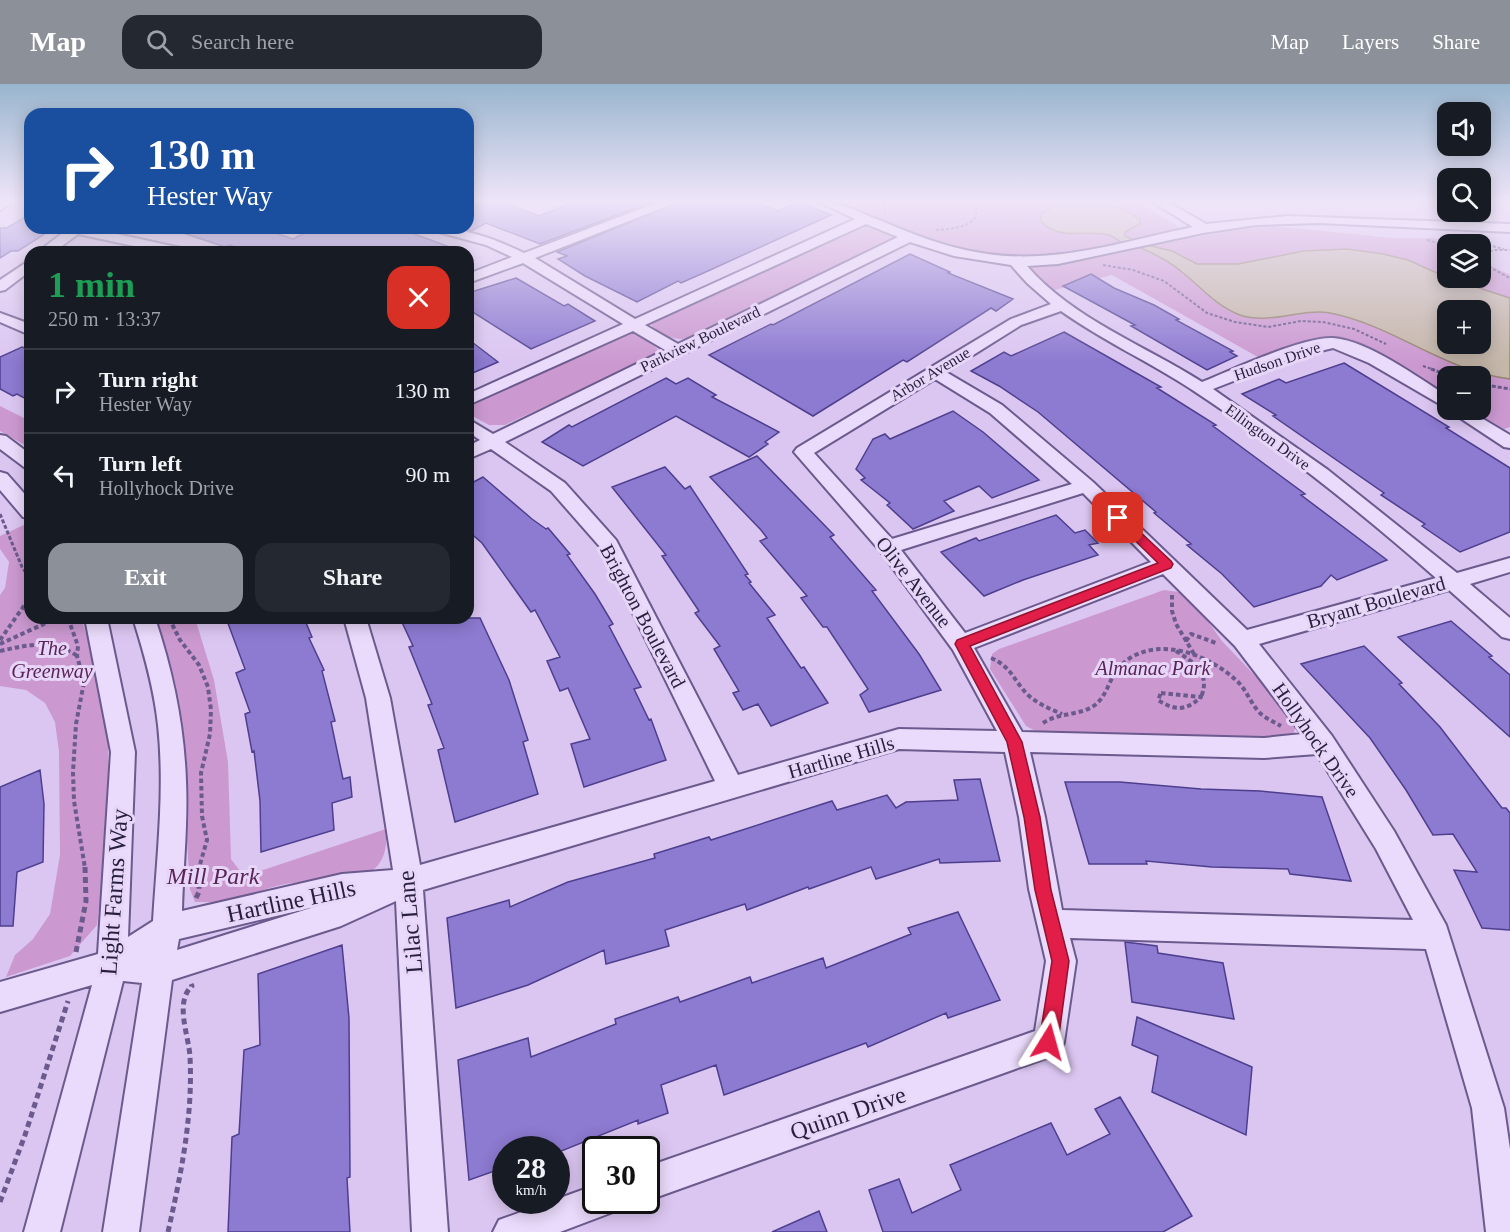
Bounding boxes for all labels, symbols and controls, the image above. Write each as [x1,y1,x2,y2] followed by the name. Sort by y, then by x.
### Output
[122,15,542,69] search box
[30,26,86,57] text: Map
[143,26,176,59] icon: search
[191,29,294,54] text: Search here
[1271,30,1309,54] text: Map
[1342,30,1399,54] text: Layers
[1432,30,1480,54] text: Share
[1437,102,1491,420] map controls
[1437,102,1491,156] button: sound
[48,132,126,210] icon: right
[147,132,256,178] text: 130 m
[1437,168,1491,222] button: search
[147,181,273,211] text: Hester Way
[1437,234,1491,288] button: layers
[48,265,135,305] text: 1 min
[387,266,450,329] button: close
[1437,300,1491,354] button: +
[637,303,763,375] street label: Parkview Boulevard
[48,308,161,330] text: 250 m · 13:37
[1232,338,1322,384] street label: Hudson Drive
[887,344,973,404] street label: Arbor Avenue
[1437,366,1491,420] button: −
[99,367,198,392] text: Turn right
[48,375,81,408] icon: right
[394,378,450,403] text: 130 m
[99,393,192,415] text: Hester Way
[1222,401,1313,474] street label: Ellington Drive
[99,451,182,476] text: Turn left
[48,459,81,492] icon: left
[405,462,450,487] text: 90 m
[99,477,234,499] text: Hollyhock Drive
[1092,492,1143,543] pin
[1101,501,1134,534] icon: arrive
[872,532,956,632] street label: Olive Avenue
[595,540,690,692] street label: Brighton Boulevard
[48,543,243,612] button: Exit
[255,543,450,612] button: Share
[1304,572,1448,633] street label: Bryant Boulevard
[11,637,93,683] park label: The Greenway
[1094,657,1212,679] park label: Almanac Park
[1267,678,1364,802] street label: Hollyhock Drive
[785,731,897,783] street label: Hartline Hills
[95,808,133,976] street label: Light Farms Way
[166,863,260,889] park label: Mill Park
[393,869,427,975] street label: Lilac Lane
[224,875,358,927] street label: Hartline Hills
[1016,1010,1080,1074] position arrow
[787,1081,909,1145] street label: Quinn Drive
[582,1136,660,1214] speed limit sign: 30
[516,1151,546,1184] text: 28
[516,1182,546,1198] text: km/h

